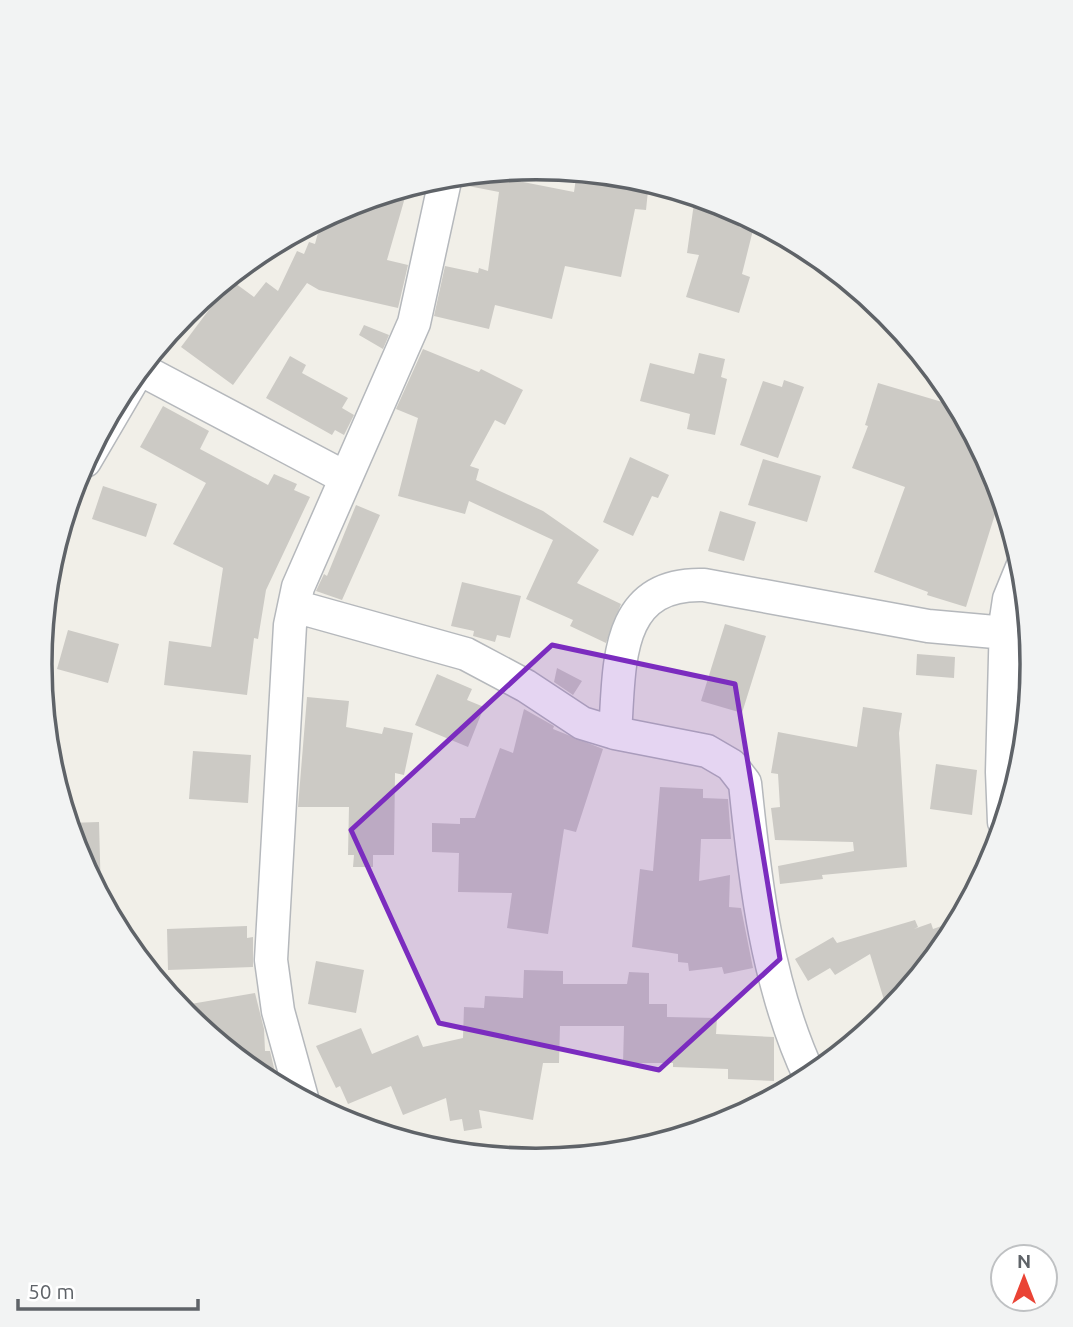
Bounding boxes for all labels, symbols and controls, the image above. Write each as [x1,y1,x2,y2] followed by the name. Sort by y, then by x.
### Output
[989,1243,1059,1313] north arrow
[1017,1250,1031,1272] text: N
[18,1268,198,1312] scale bar
[28,1279,75,1303] text: 50 m

